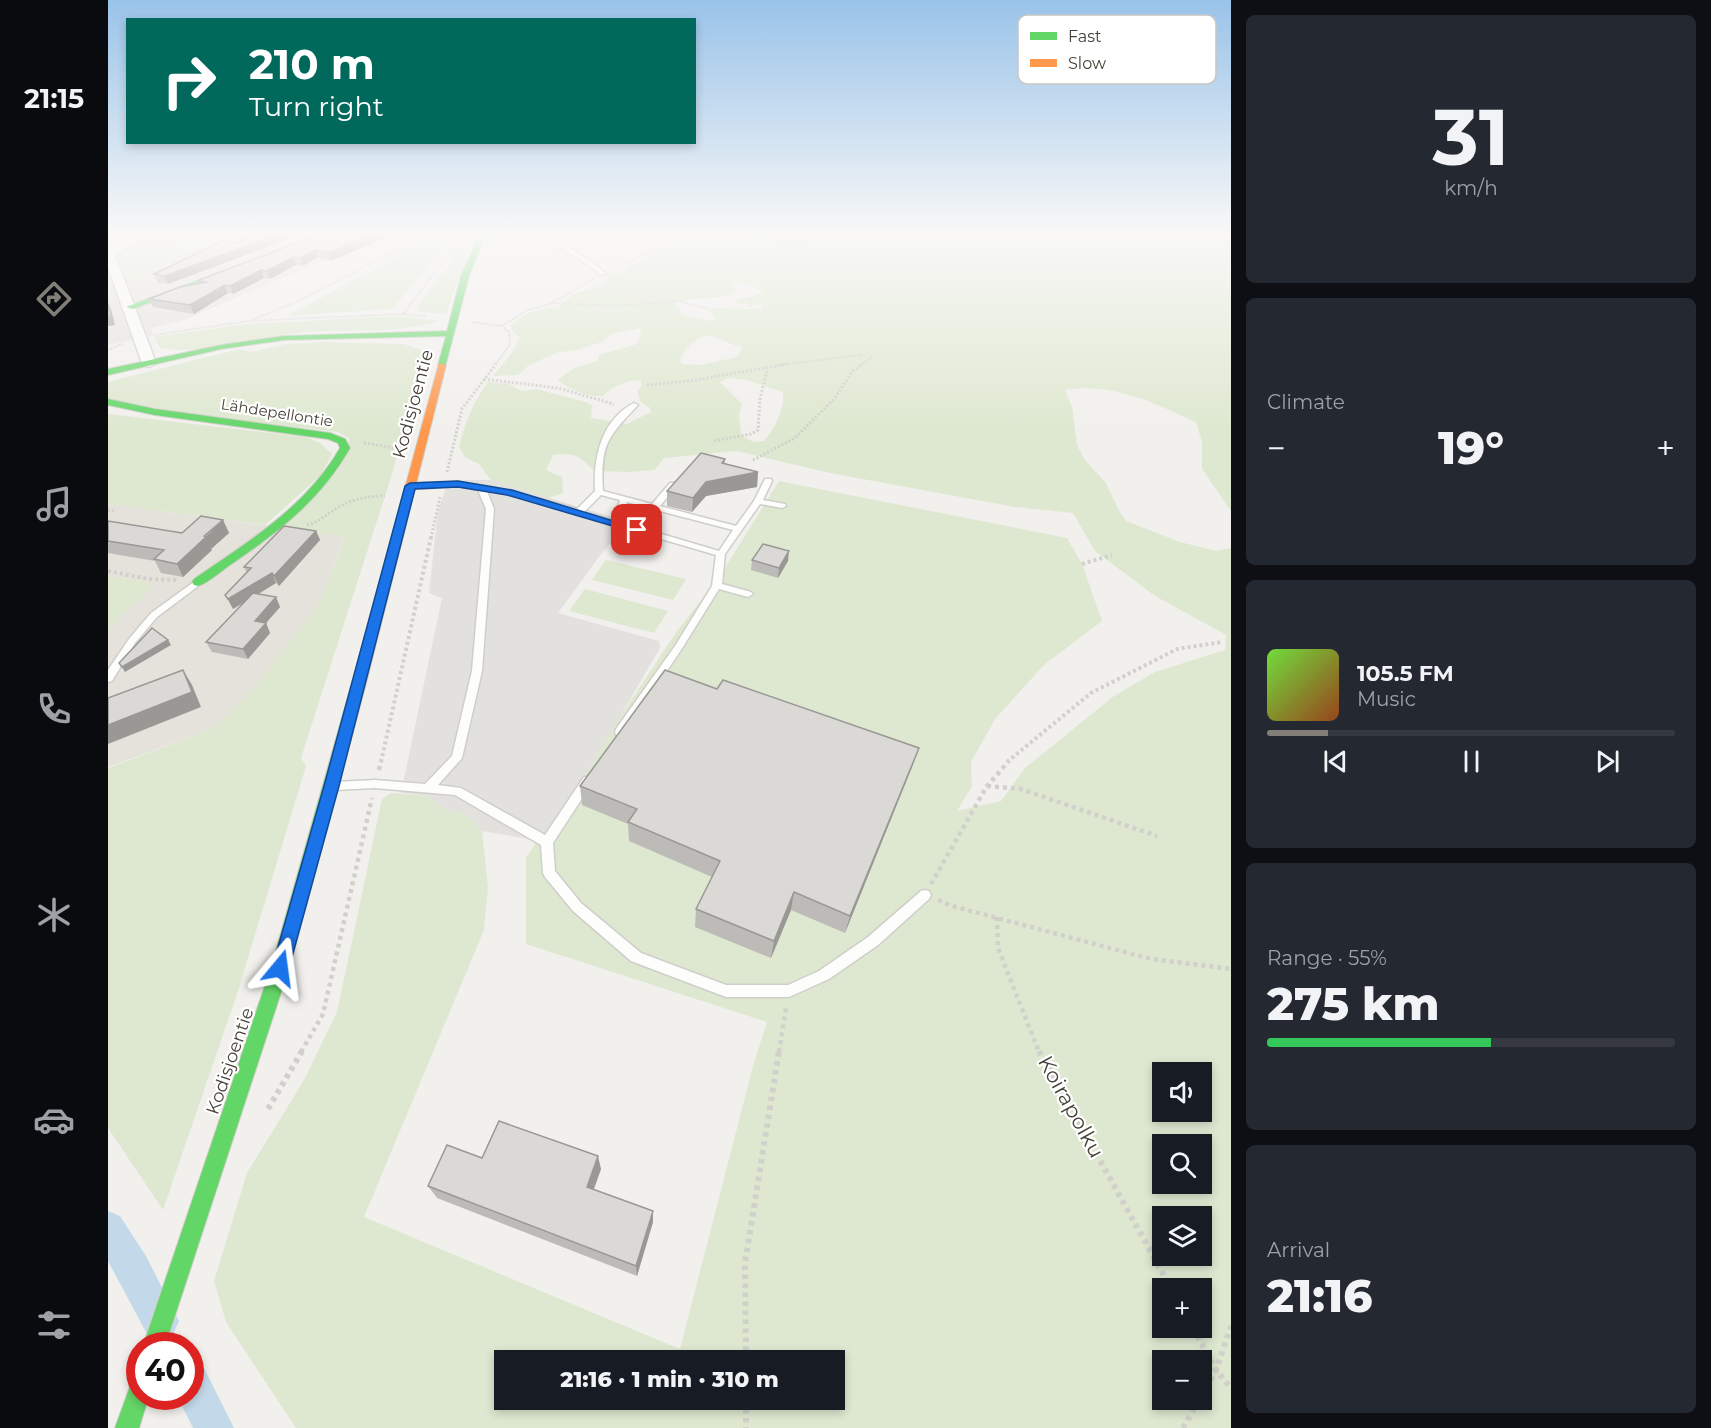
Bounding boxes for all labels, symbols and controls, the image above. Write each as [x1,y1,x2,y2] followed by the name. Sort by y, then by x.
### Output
[1018,15,1216,84] legend
[1068,27,1102,46] text: Fast
[249,38,375,90] text: 210 m
[150,42,228,120] icon: right
[1068,54,1106,73] text: Slow
[24,82,84,115] text: 21:15
[1433,89,1509,185] text: 31
[249,90,384,123] text: Turn right
[1444,176,1498,200] text: km/h
[33,278,75,320] icon: directions
[388,347,438,461] street label: Kodisjoentie
[1267,390,1345,414] text: Climate
[220,394,334,431] street label: Lähdepellontie
[1438,420,1504,475] text: 19°
[1267,428,1286,468] text: −
[1656,428,1675,468] text: +
[33,483,75,525] icon: music
[611,504,662,555] pin
[620,513,653,546] icon: arrive
[1357,660,1454,687] text: 105.5 FM
[1357,687,1416,711] text: Music
[33,688,75,730] icon: phone
[1319,745,1352,778] icon: previous
[1455,745,1488,778] icon: pause
[1591,745,1624,778] icon: next
[33,894,75,936] icon: climate
[248,936,312,1000] position arrow
[1267,946,1387,970] text: Range · 55%
[1267,976,1440,1031] text: 275 km
[201,1004,259,1117] street label: Kodisjoentie
[1033,1051,1110,1162] street label: Koirapolku
[1152,1062,1212,1410] map controls
[1152,1062,1212,1122] button: sound
[33,1099,75,1141] icon: car
[1152,1134,1212,1194] button: search
[1152,1206,1212,1266] button: layers
[1267,1238,1330,1262] text: Arrival
[1267,1268,1372,1323] text: 21:16
[1152,1278,1212,1338] button: +
[33,1304,75,1346] icon: filters
[126,1332,204,1410] speed limit sign: 40
[1152,1350,1212,1410] button: −
[560,1366,779,1393] text: 21:16 · 1 min · 310 m

